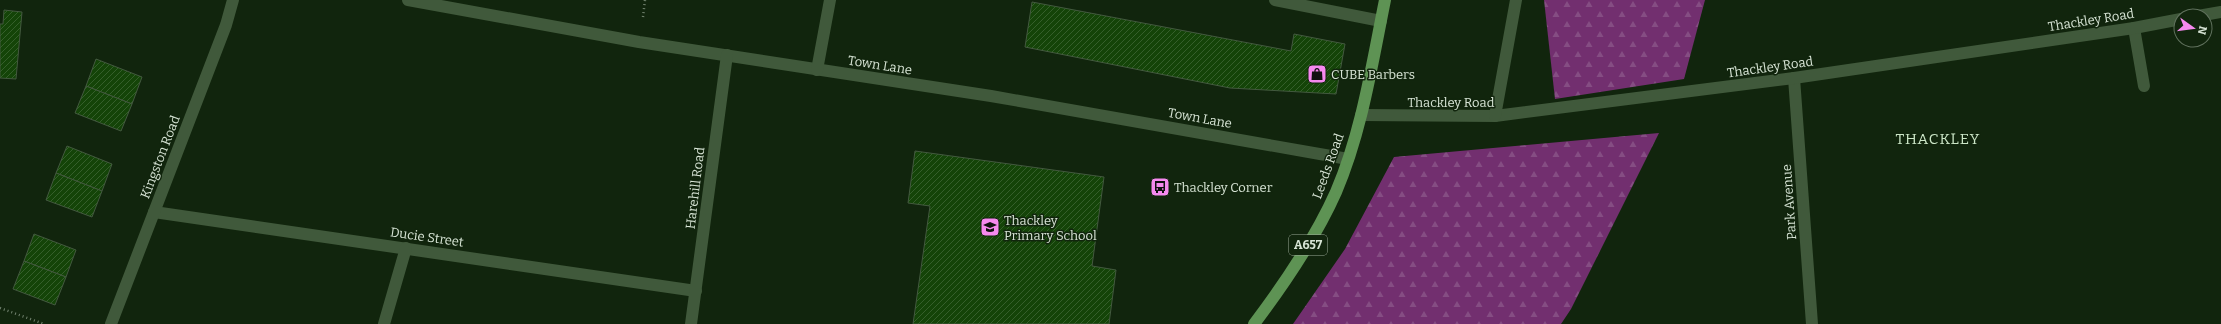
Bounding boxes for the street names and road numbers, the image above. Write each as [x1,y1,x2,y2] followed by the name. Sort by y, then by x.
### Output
[2047,6,2135,34] street label: Thackley Road
[847,53,913,77] street label: Town Lane
[1726,53,1814,80] street label: Thackley Road
[1408,95,1495,110] street label: Thackley Road
[1167,105,1233,131] street label: Town Lane
[137,113,183,201] street label: Kingston Road
[1309,131,1347,201] street label: Leeds Road
[683,146,708,230] street label: Harehill Road
[1779,164,1799,240] street label: Park Avenue
[389,224,465,250] street label: Ducie Street
[1289,235,1327,255] road number: A657

